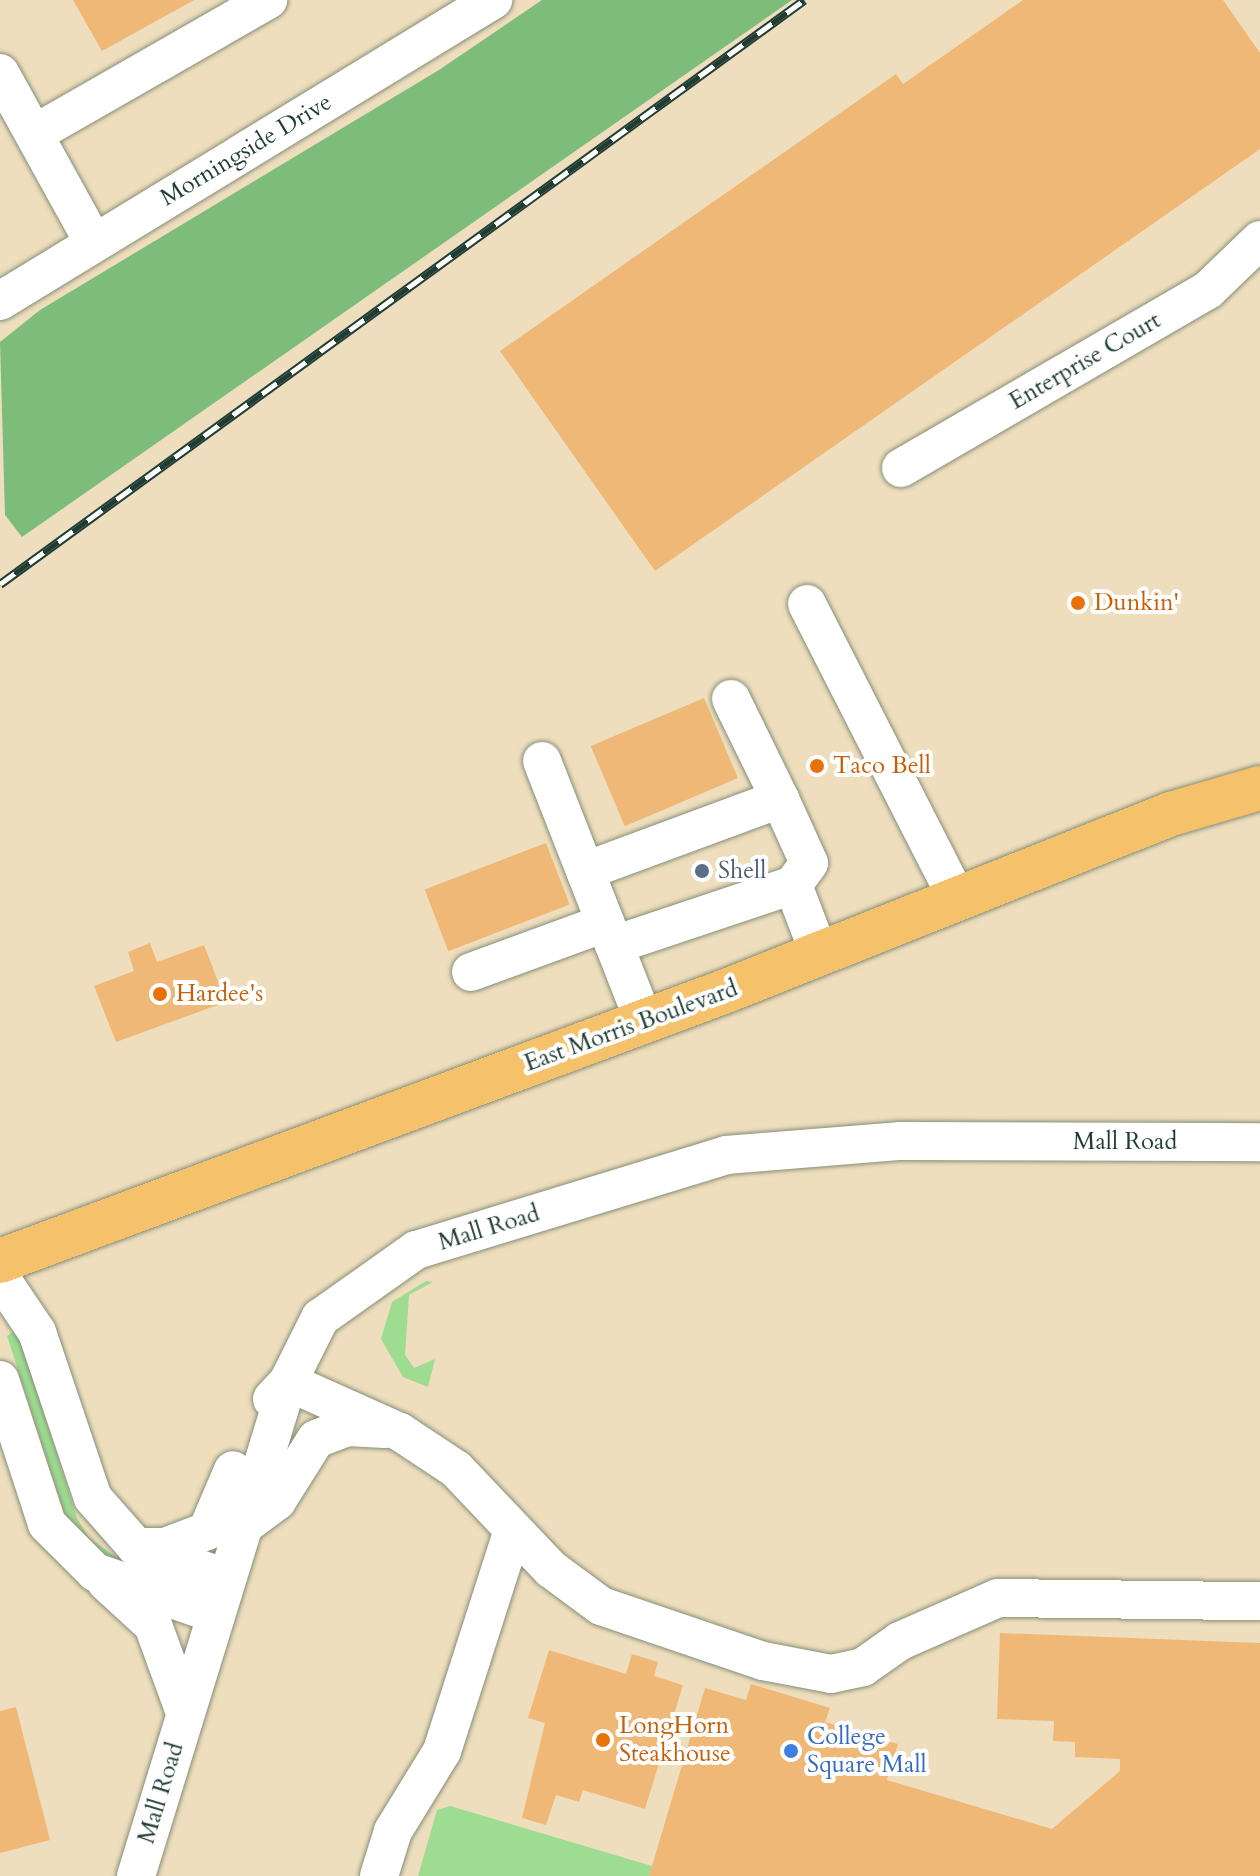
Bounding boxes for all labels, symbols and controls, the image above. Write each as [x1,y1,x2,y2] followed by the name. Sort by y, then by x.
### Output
[155,88,337,212] street label: Morningside Drive
[1004,306,1166,416] street label: Enterprise Court
[1094,589,1179,617] place label: Dunkin'
[1069,594,1087,612] marker: Dunkin'
[833,752,931,780] place label: Taco Bell
[808,757,826,775] marker: Taco Bell
[718,857,766,885] place label: Shell
[693,862,711,880] marker: Shell
[520,974,742,1078] street label: East Morris Boulevard
[176,980,263,1008] place label: Hardee's
[151,985,169,1003] marker: Hardee's
[1073,1128,1177,1156] street label: Mall Road
[435,1199,543,1257] street label: Mall Road
[619,1712,731,1768] place label: LongHorn Steakhouse
[807,1723,927,1779] place label: College Square Mall
[594,1731,612,1749] marker: LongHorn Steakhouse
[132,1739,190,1847] street label: Mall Road
[782,1742,800,1760] marker: College Square Mall

